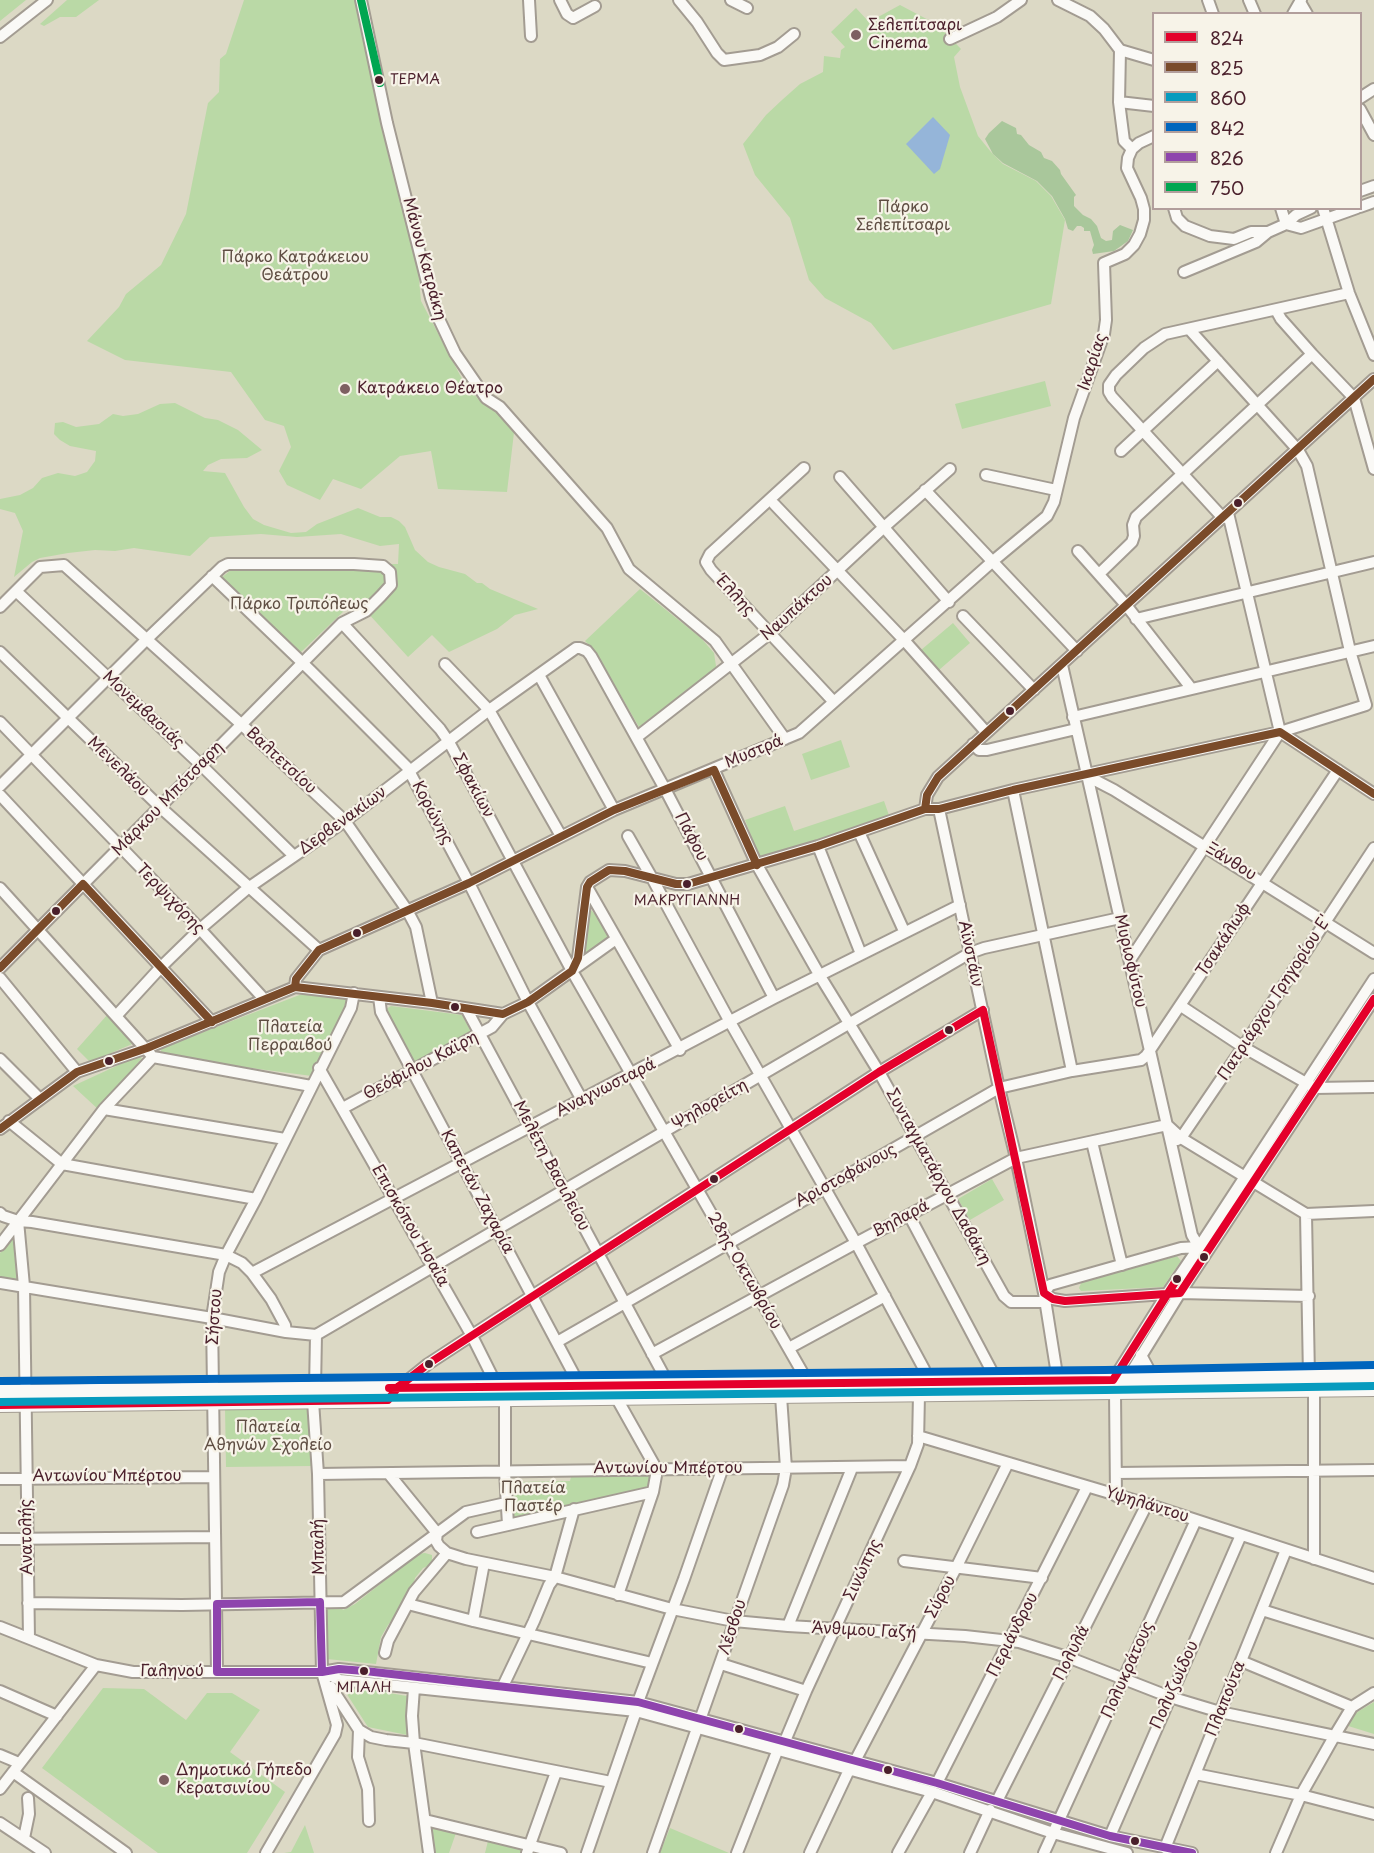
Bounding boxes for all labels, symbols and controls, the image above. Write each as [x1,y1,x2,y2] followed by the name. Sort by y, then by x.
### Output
[1152,12,1362,210] legend
[868,16,962,54] place label: Σελεπίτσαρι Cinema
[1210,24,1244,51] text: 824
[849,28,863,42] marker: Σελεπίτσαρι Cinema
[1210,54,1244,81] text: 825
[390,72,440,88] place label: ΤΕΡΜΑ
[373,74,385,86] marker: ΤΕΡΜΑ
[1210,84,1247,111] text: 860
[1210,114,1245,141] text: 842
[1210,144,1244,171] text: 826
[1210,174,1244,201] text: 750
[398,195,450,323] street label: Μάνου Κατράκη
[856,198,950,236] park label: Πάρκο Σελεπίτσαρι
[221,248,369,286] park label: Πάρκο Κατράκειου Θεάτρου
[1075,331,1111,393] street label: Ικαρίας
[357,379,503,399] place label: Κατράκειο Θέατρο
[338,382,352,396] marker: Κατράκειο Θέατρο
[1232,497,1244,509] unlabelled marker
[757,571,837,645] street label: Ναυπάκτου
[712,572,758,620] street label: Έλλης
[229,595,369,615] park label: Πάρκο Τριπόλεως
[98,667,188,753] street label: Μονεμβασιάς
[1004,705,1016,717] unlabelled marker
[242,724,320,798] street label: Βαλτετσίου
[722,731,786,773] street label: Μυστρά
[83,733,153,801] street label: Μενελάου
[108,738,228,860] street label: Μάρκου Μπότσαρη
[448,751,498,821] street label: Σφακίων
[407,778,457,848] street label: Κορώνης
[295,783,391,859] street label: Δερβενακίων
[670,809,712,865] street label: Πάφου
[1202,839,1260,885] street label: Ξάνθου
[132,860,208,938] street label: Τερψιχόρης
[681,878,693,890] marker: ΜΑΚΡΥΓΙΑΝΝΗ
[634,893,740,909] place label: ΜΑΚΡΥΓΙΑΝΝΗ
[1193,899,1255,981] street label: Τσακάλωφ
[50,905,62,917] unlabelled marker
[1110,912,1150,1010] street label: Μυριοφύτου
[1214,912,1336,1084] street label: Πατριάρχου Γρηγορίου Ε'
[954,919,986,989] street label: Αϊνστάιν
[351,927,363,939] unlabelled marker
[449,1001,461,1013] unlabelled marker
[248,1018,332,1056] park label: Πλατεία Περραιβού
[943,1024,955,1036] unlabelled marker
[360,1028,482,1104] street label: Θεόφιλου Καϊρη
[103,1055,115,1067] unlabelled marker
[553,1055,659,1121] street label: Αναγνωσταρά
[669,1076,751,1134] street label: Ψηλορείτη
[882,1086,994,1268] street label: Συνταγματάρχου Δαβάκη
[509,1098,593,1234] street label: Μελέτη Βασιλείου
[436,1127,518,1257] street label: Καπετάν Ζαχαρία
[792,1140,900,1212] street label: Αριστοφάνους
[367,1162,453,1290] street label: Επισκόπου Ησαΐα
[708,1173,720,1185] unlabelled marker
[869,1196,933,1242] street label: Βηλαρά
[703,1209,785,1333] street label: 28ης Οκτωβρίου
[1198,1251,1210,1263] unlabelled marker
[1171,1273,1183,1285] unlabelled marker
[203,1288,227,1346] street label: Σήστου
[423,1358,435,1370] unlabelled marker
[204,1418,332,1456] park label: Πλατεία Αθηνών Σχολείο
[593,1459,743,1479] street label: Αντωνίου Μπέρτου
[32,1467,182,1487] street label: Αντωνίου Μπέρτου
[500,1479,566,1517] park label: Πλατεία Παστέρ
[1103,1483,1191,1527] street label: Υψηλάντου
[17,1499,37,1575] street label: Ανατολής
[309,1519,329,1575] street label: Μπαλή
[840,1536,886,1604] street label: Σινώπης
[922,1572,960,1622] street label: Σύρου
[983,1589,1043,1681] street label: Περιάνδρου
[715,1597,751,1657] street label: Λέσβου
[811,1619,917,1643] street label: Άνθιμου Γαζή
[1098,1619,1158,1721] street label: Πολυκράτους
[1050,1622,1094,1684] street label: Πολυλά
[1147,1638,1203,1732] street label: Πολυζωίδου
[1202,1658,1250,1740] street label: Πλαπούτα
[140,1662,204,1682] street label: Γαληνού
[358,1665,370,1677] marker: ΜΠΑΛΗ
[336,1680,392,1696] place label: ΜΠΑΛΗ
[733,1723,745,1735] unlabelled marker
[176,1761,312,1799] place label: Δημοτικό Γήπεδο Κερατσινίου
[882,1764,894,1776] unlabelled marker
[157,1773,171,1787] marker: Δημοτικό Γήπεδο Κερατσινίου
[1129,1835,1141,1847] unlabelled marker

